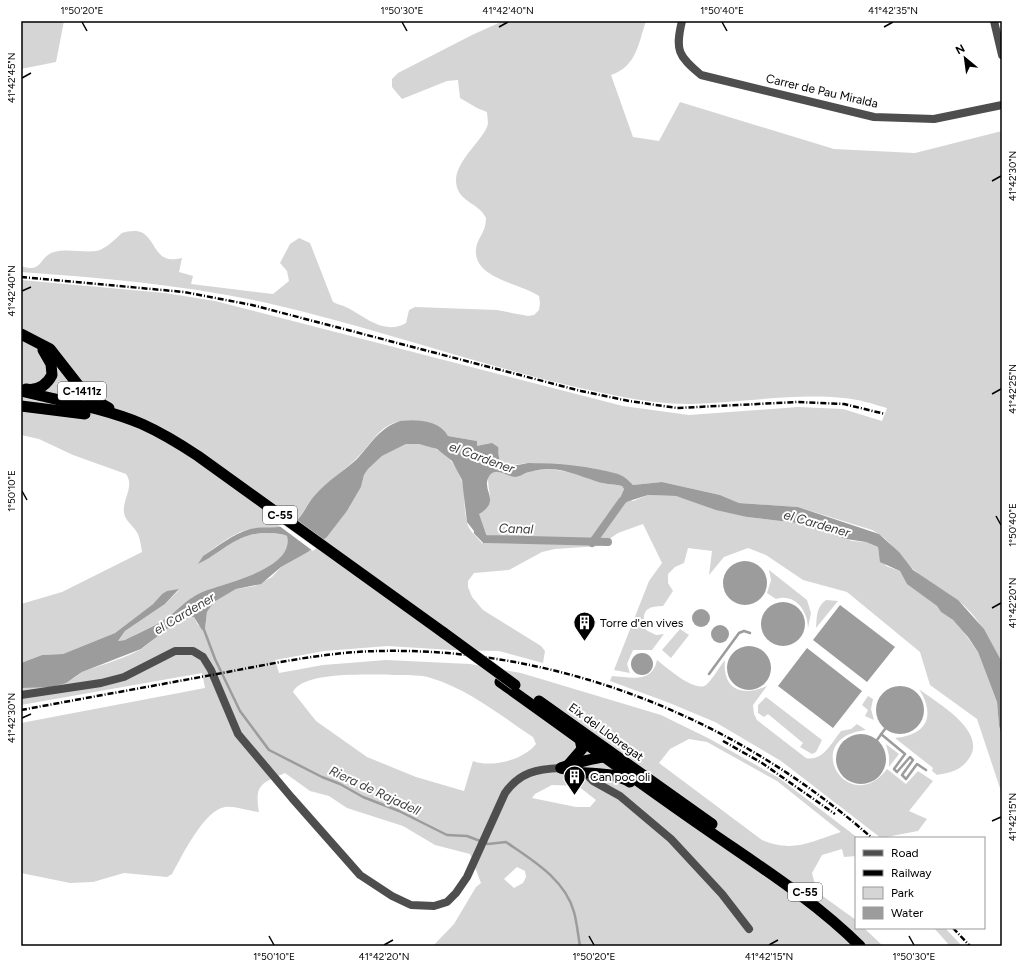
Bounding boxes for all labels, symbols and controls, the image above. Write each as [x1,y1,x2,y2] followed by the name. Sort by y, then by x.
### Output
[60,4,104,17] text: 1°50'20"E
[381,4,424,17] text: 1°50'30"E
[482,4,534,17] text: 41°42'40"N
[700,4,744,17] text: 1°50'40"E
[868,4,918,17] text: 41°42'35"N
[945,38,985,78] north arrow
[954,42,967,57] text: N
[5,53,18,103] text: 41°42'45"N
[765,71,879,111] street label: Carrer de Pau Miralda
[1006,151,1019,201] text: 41°42'30"N
[5,265,18,317] text: 41°42'40"N
[1006,364,1019,414] text: 41°42'25"N
[58,382,106,400] road number: C-1411z
[447,439,517,476] water label: el Cardener
[5,470,18,512] text: 1°50'10"E
[1006,503,1019,547] text: 1°50'40"E
[263,506,297,524] road number: C-55
[782,507,852,540] water label: el Cardener
[498,520,534,537] water label: Canal
[1006,578,1019,628] text: 41°42'20"N
[151,589,218,637] water label: el Cardener
[571,610,597,643] building icon: Torre d'en vives
[600,616,684,630] place label: Torre d'en vives
[5,693,18,743] text: 41°42'30"N
[566,700,646,764] street label: Eix del Llobregat
[327,763,423,818] water label: Riera de Rajadell
[562,764,588,797] building icon: Can poc oli
[590,770,650,784] place label: Can poc oli
[1006,793,1019,841] text: 41°42'15"N
[855,837,985,929] legend
[891,846,919,860] text: Road
[891,866,932,880] text: Railway
[788,883,822,901] road number: C-55
[891,886,914,900] text: Park
[891,906,923,920] text: Water
[253,950,295,963] text: 1°50'10"E
[359,950,409,963] text: 41°42'20"N
[572,950,616,963] text: 1°50'20"E
[745,950,793,963] text: 41°42'15"N
[893,950,936,963] text: 1°50'30"E

